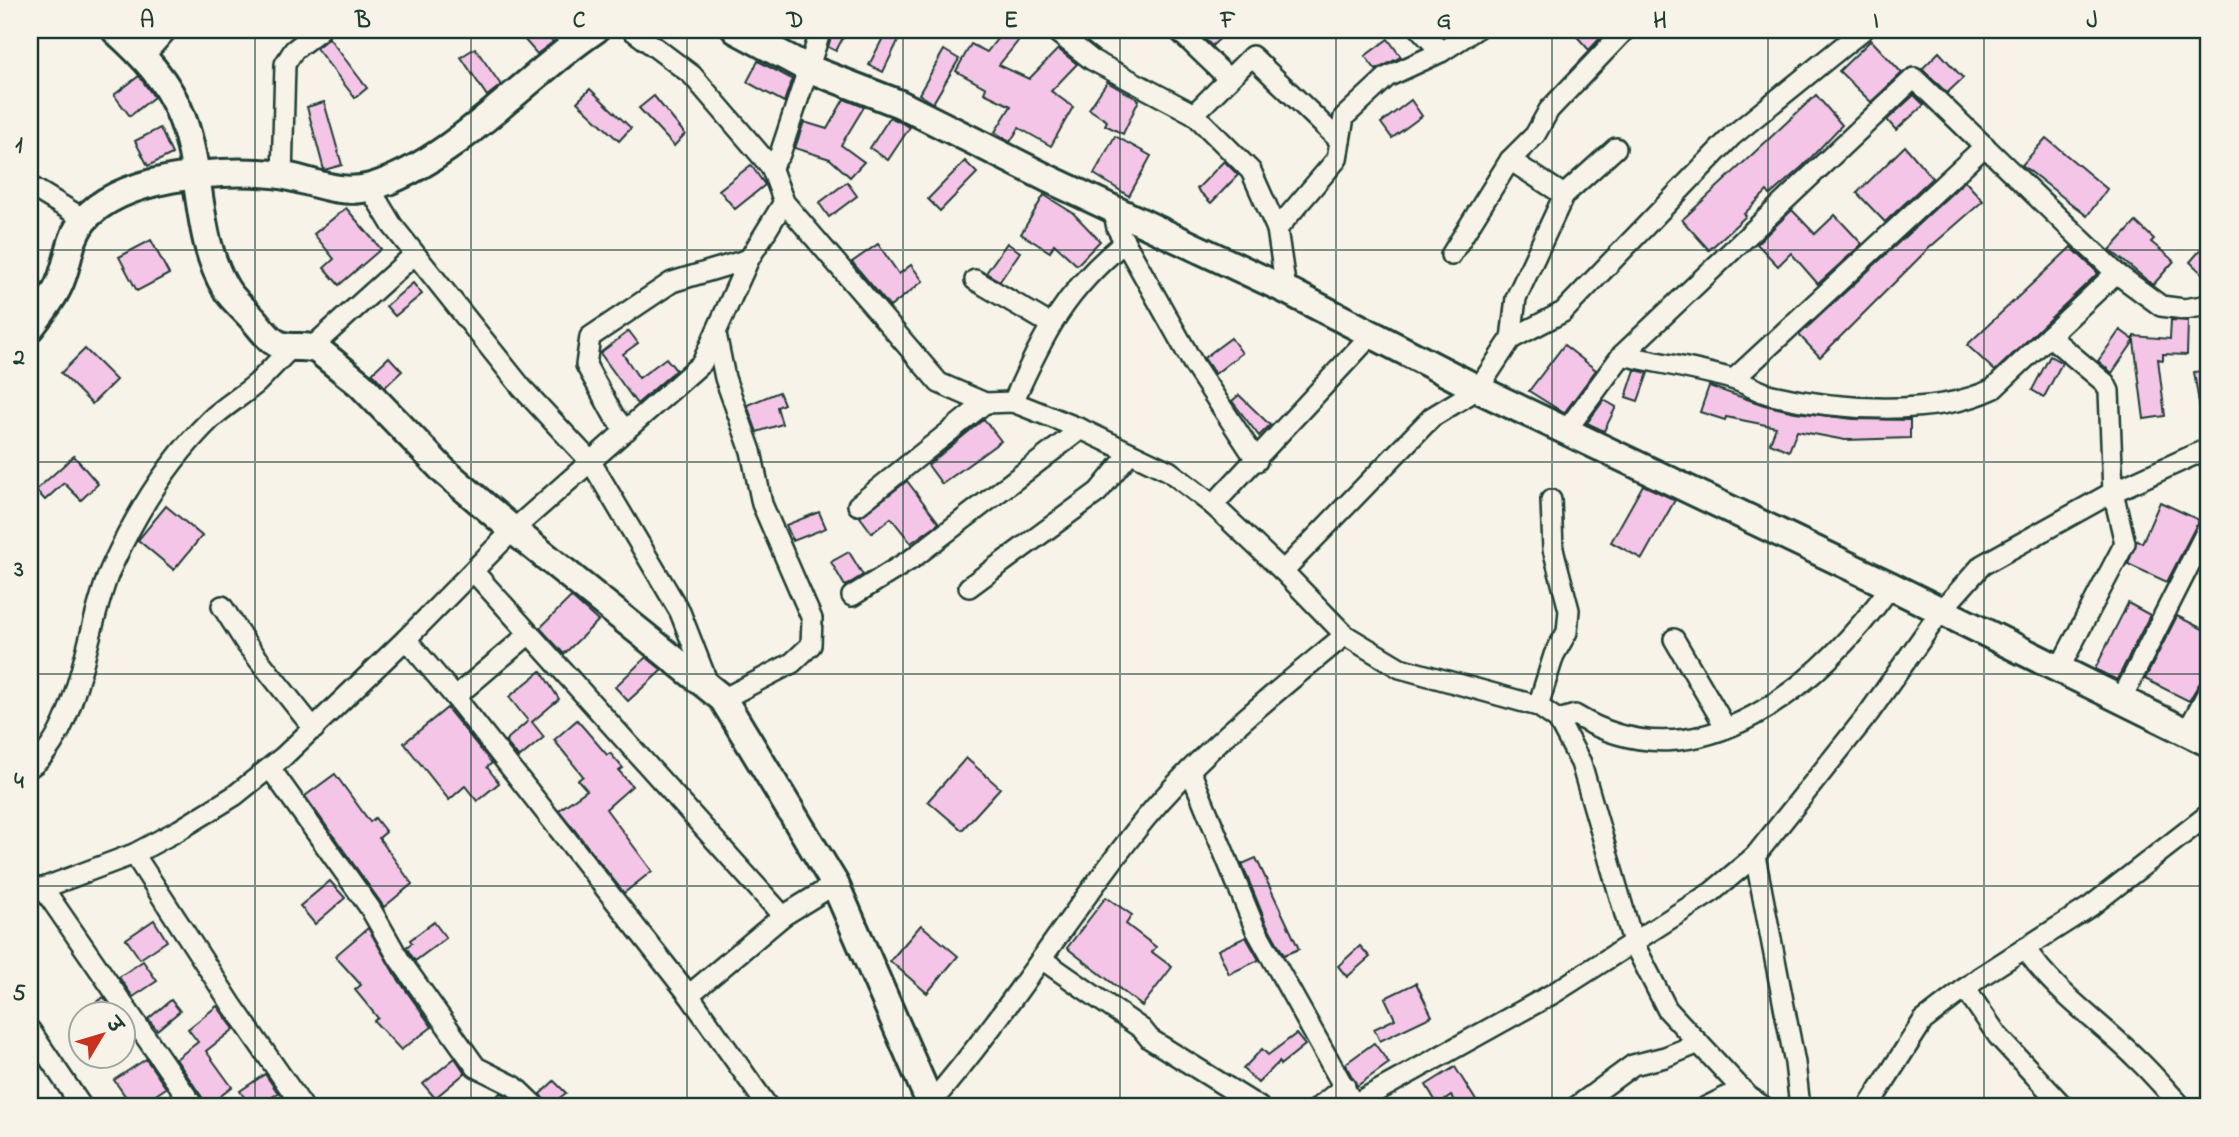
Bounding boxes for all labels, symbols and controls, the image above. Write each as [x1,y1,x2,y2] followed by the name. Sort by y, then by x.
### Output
[140,5,154,38] text: A
[354,5,371,38] text: B
[573,5,586,38] text: C
[786,5,803,38] text: D
[1004,5,1018,38] text: E
[1220,5,1236,38] text: F
[1437,5,1451,38] text: G
[1653,5,1667,38] text: H
[1873,5,1879,38] text: I
[2086,5,2098,38] text: J
[15,130,23,163] text: 1
[12,342,25,375] text: 2
[13,554,24,587] text: 3
[14,766,24,799] text: 4
[12,978,26,1011] text: 5
[66,1000,136,1070] north arrow
[98,1011,129,1041] text: उ

